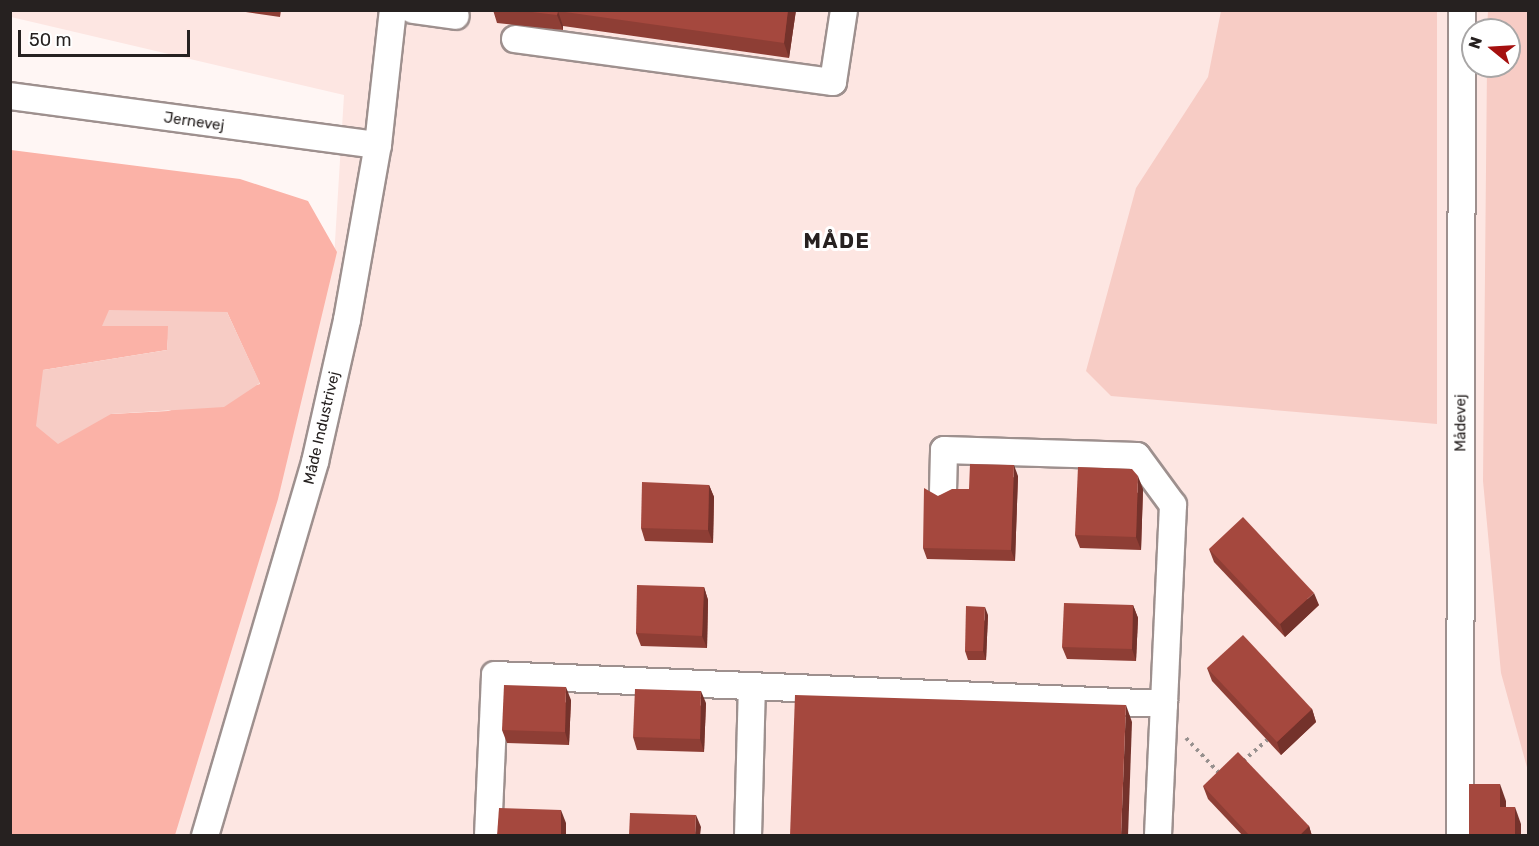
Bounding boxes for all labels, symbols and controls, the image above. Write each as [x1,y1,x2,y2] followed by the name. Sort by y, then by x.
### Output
[21,18,194,56] scale bar
[1461,18,1521,78] north arrow
[29,29,72,51] text: 50 m
[1464,34,1486,51] text: N
[163,109,225,135] street label: Jernevej
[804,228,870,254] district label: MÅDE
[300,370,344,486] street label: Måde Industrivej
[1452,394,1470,452] street label: Mådevej

